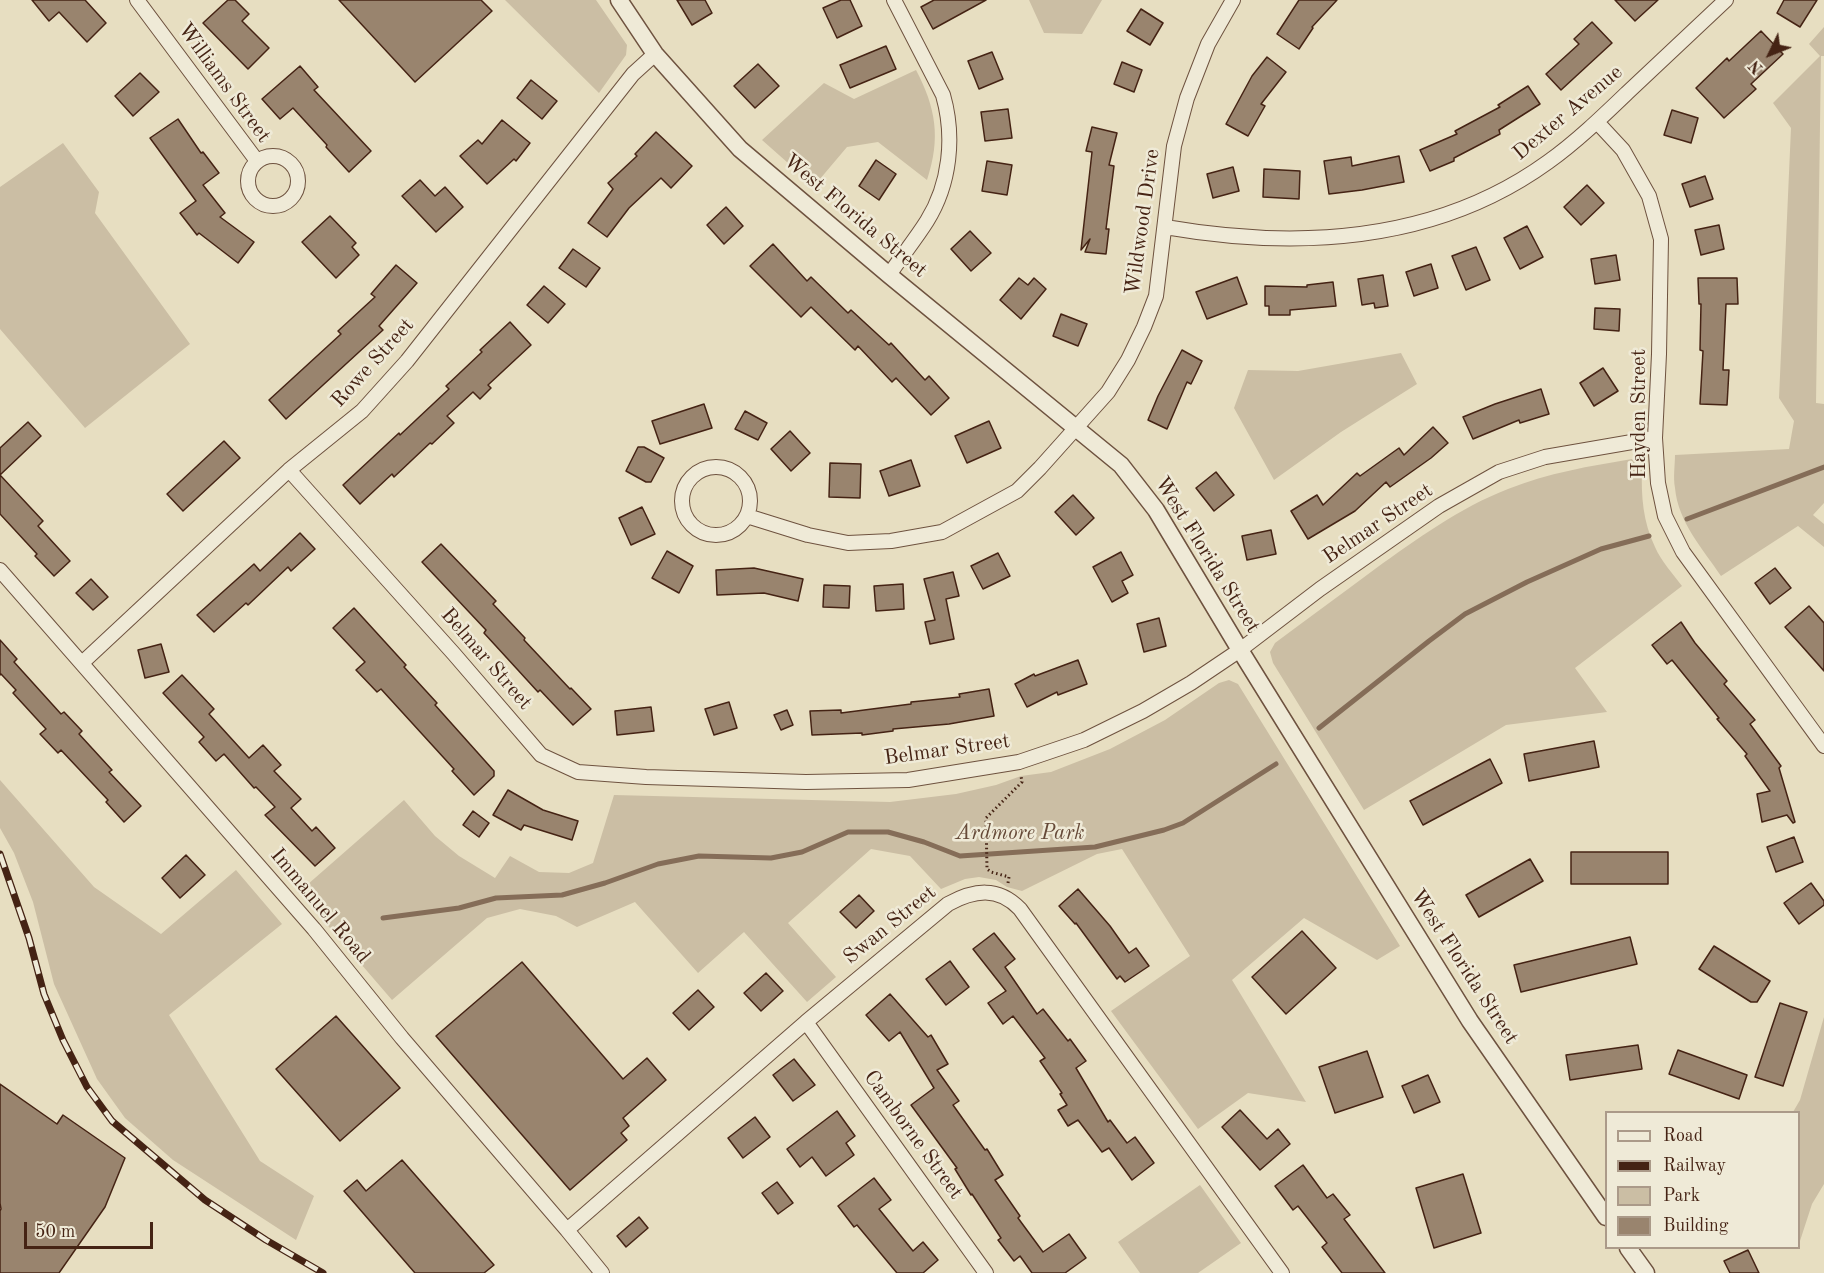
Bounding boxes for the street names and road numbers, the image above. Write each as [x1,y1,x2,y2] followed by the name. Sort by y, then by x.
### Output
[172,18,276,148] street label: Williams Street
[1508,60,1628,166] street label: Dexter Avenue
[1120,147,1166,297] street label: Wildwood Drive
[778,149,932,283] street label: West Florida Street
[326,313,420,413] street label: Rowe Street
[1626,349,1652,479] street label: Hayden Street
[1149,472,1265,638] street label: West Florida Street
[1318,478,1438,570] street label: Belmar Street
[435,603,537,715] street label: Belmar Street
[882,729,1012,771] street label: Belmar Street
[265,843,375,969] street label: Immanuel Road
[839,880,941,970] street label: Swan Street
[1404,885,1524,1049] street label: West Florida Street
[858,1066,968,1204] street label: Camborne Street

